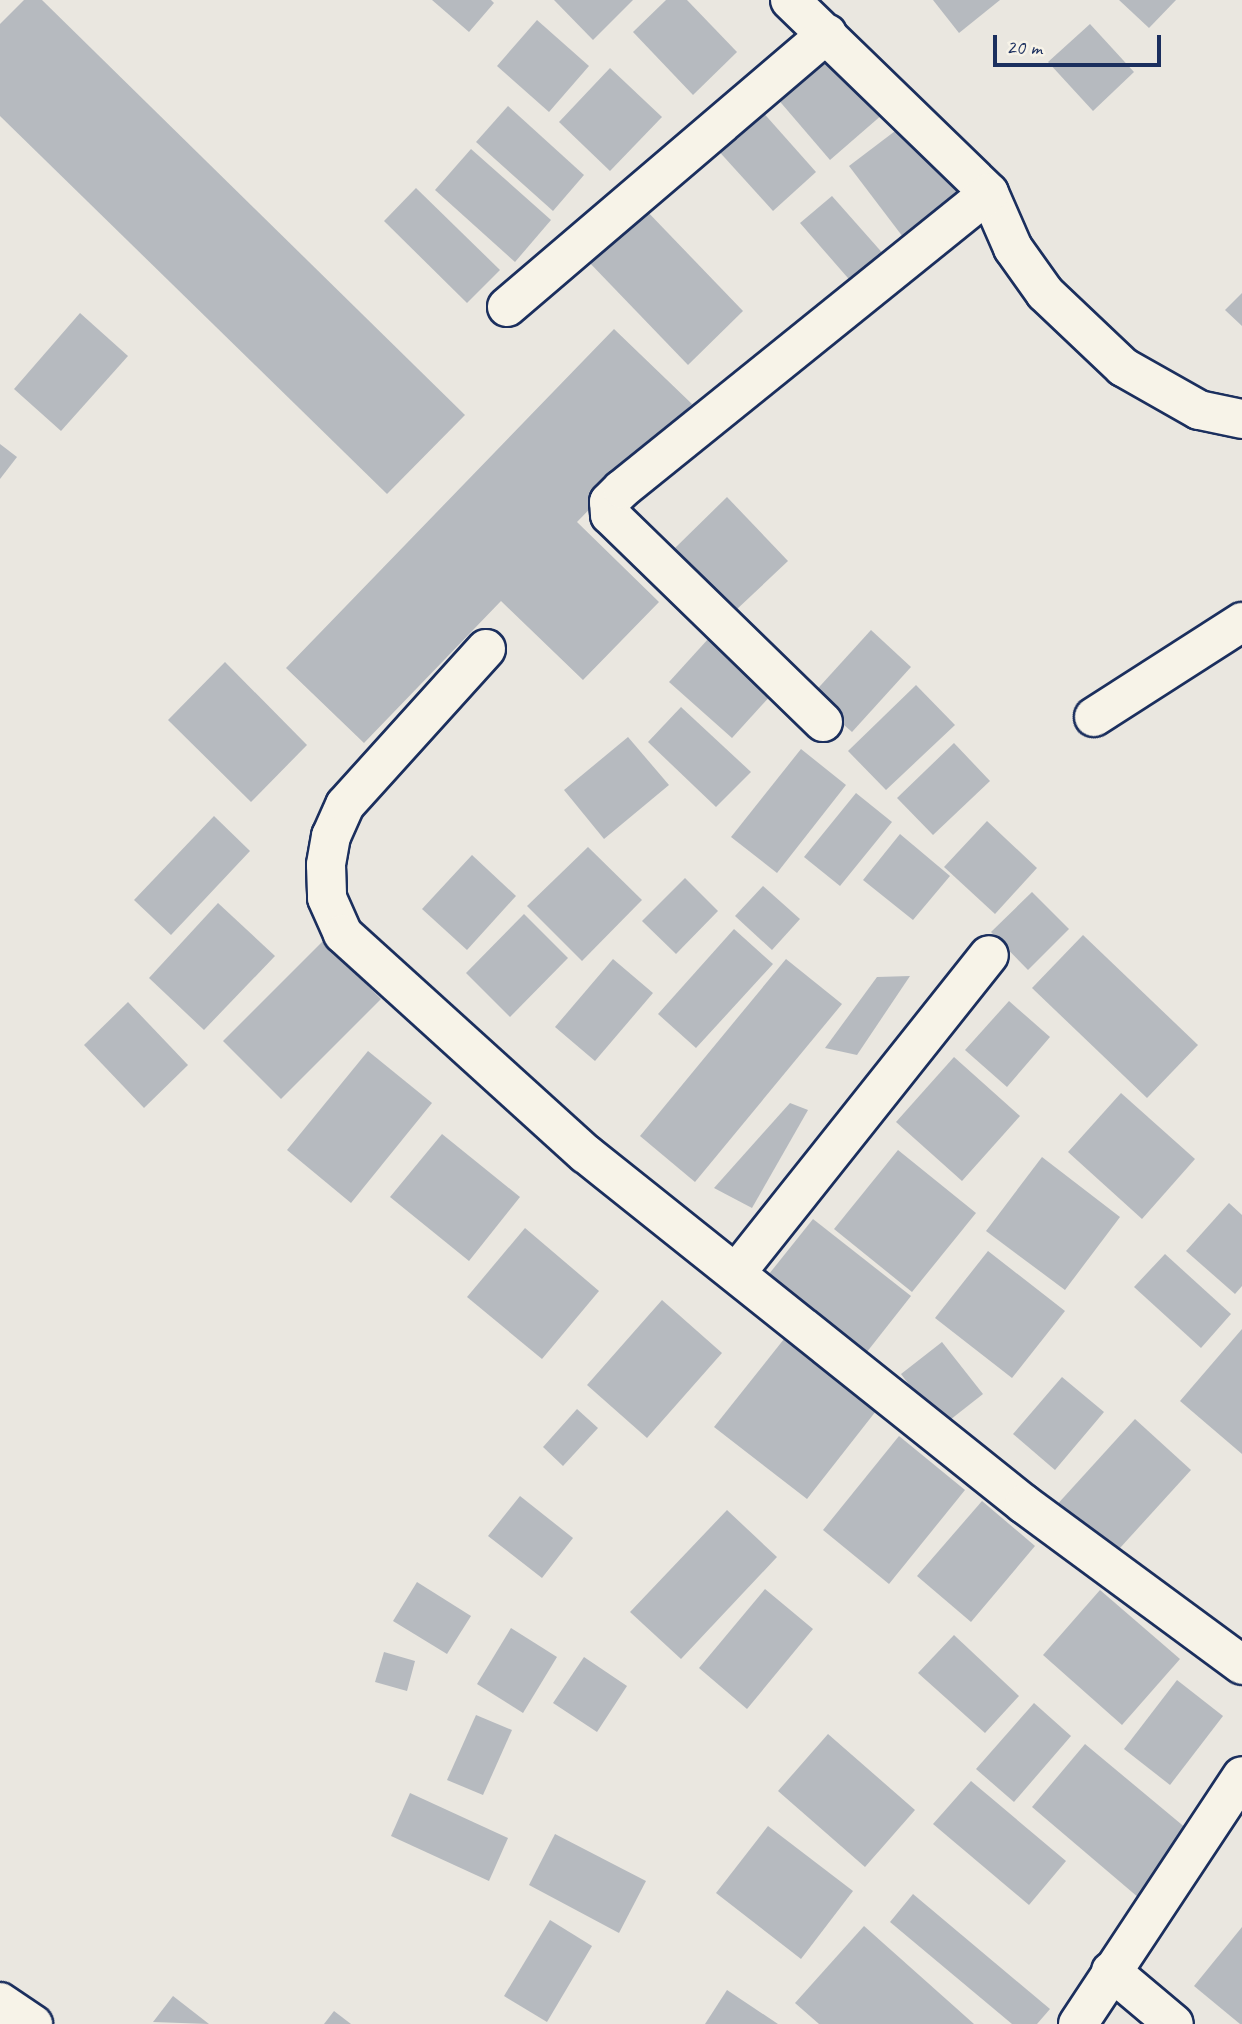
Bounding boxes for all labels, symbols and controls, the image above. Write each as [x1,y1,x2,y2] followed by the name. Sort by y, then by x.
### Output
[997,21,1165,65] scale bar
[1006,34,1042,60] text: 20 m

